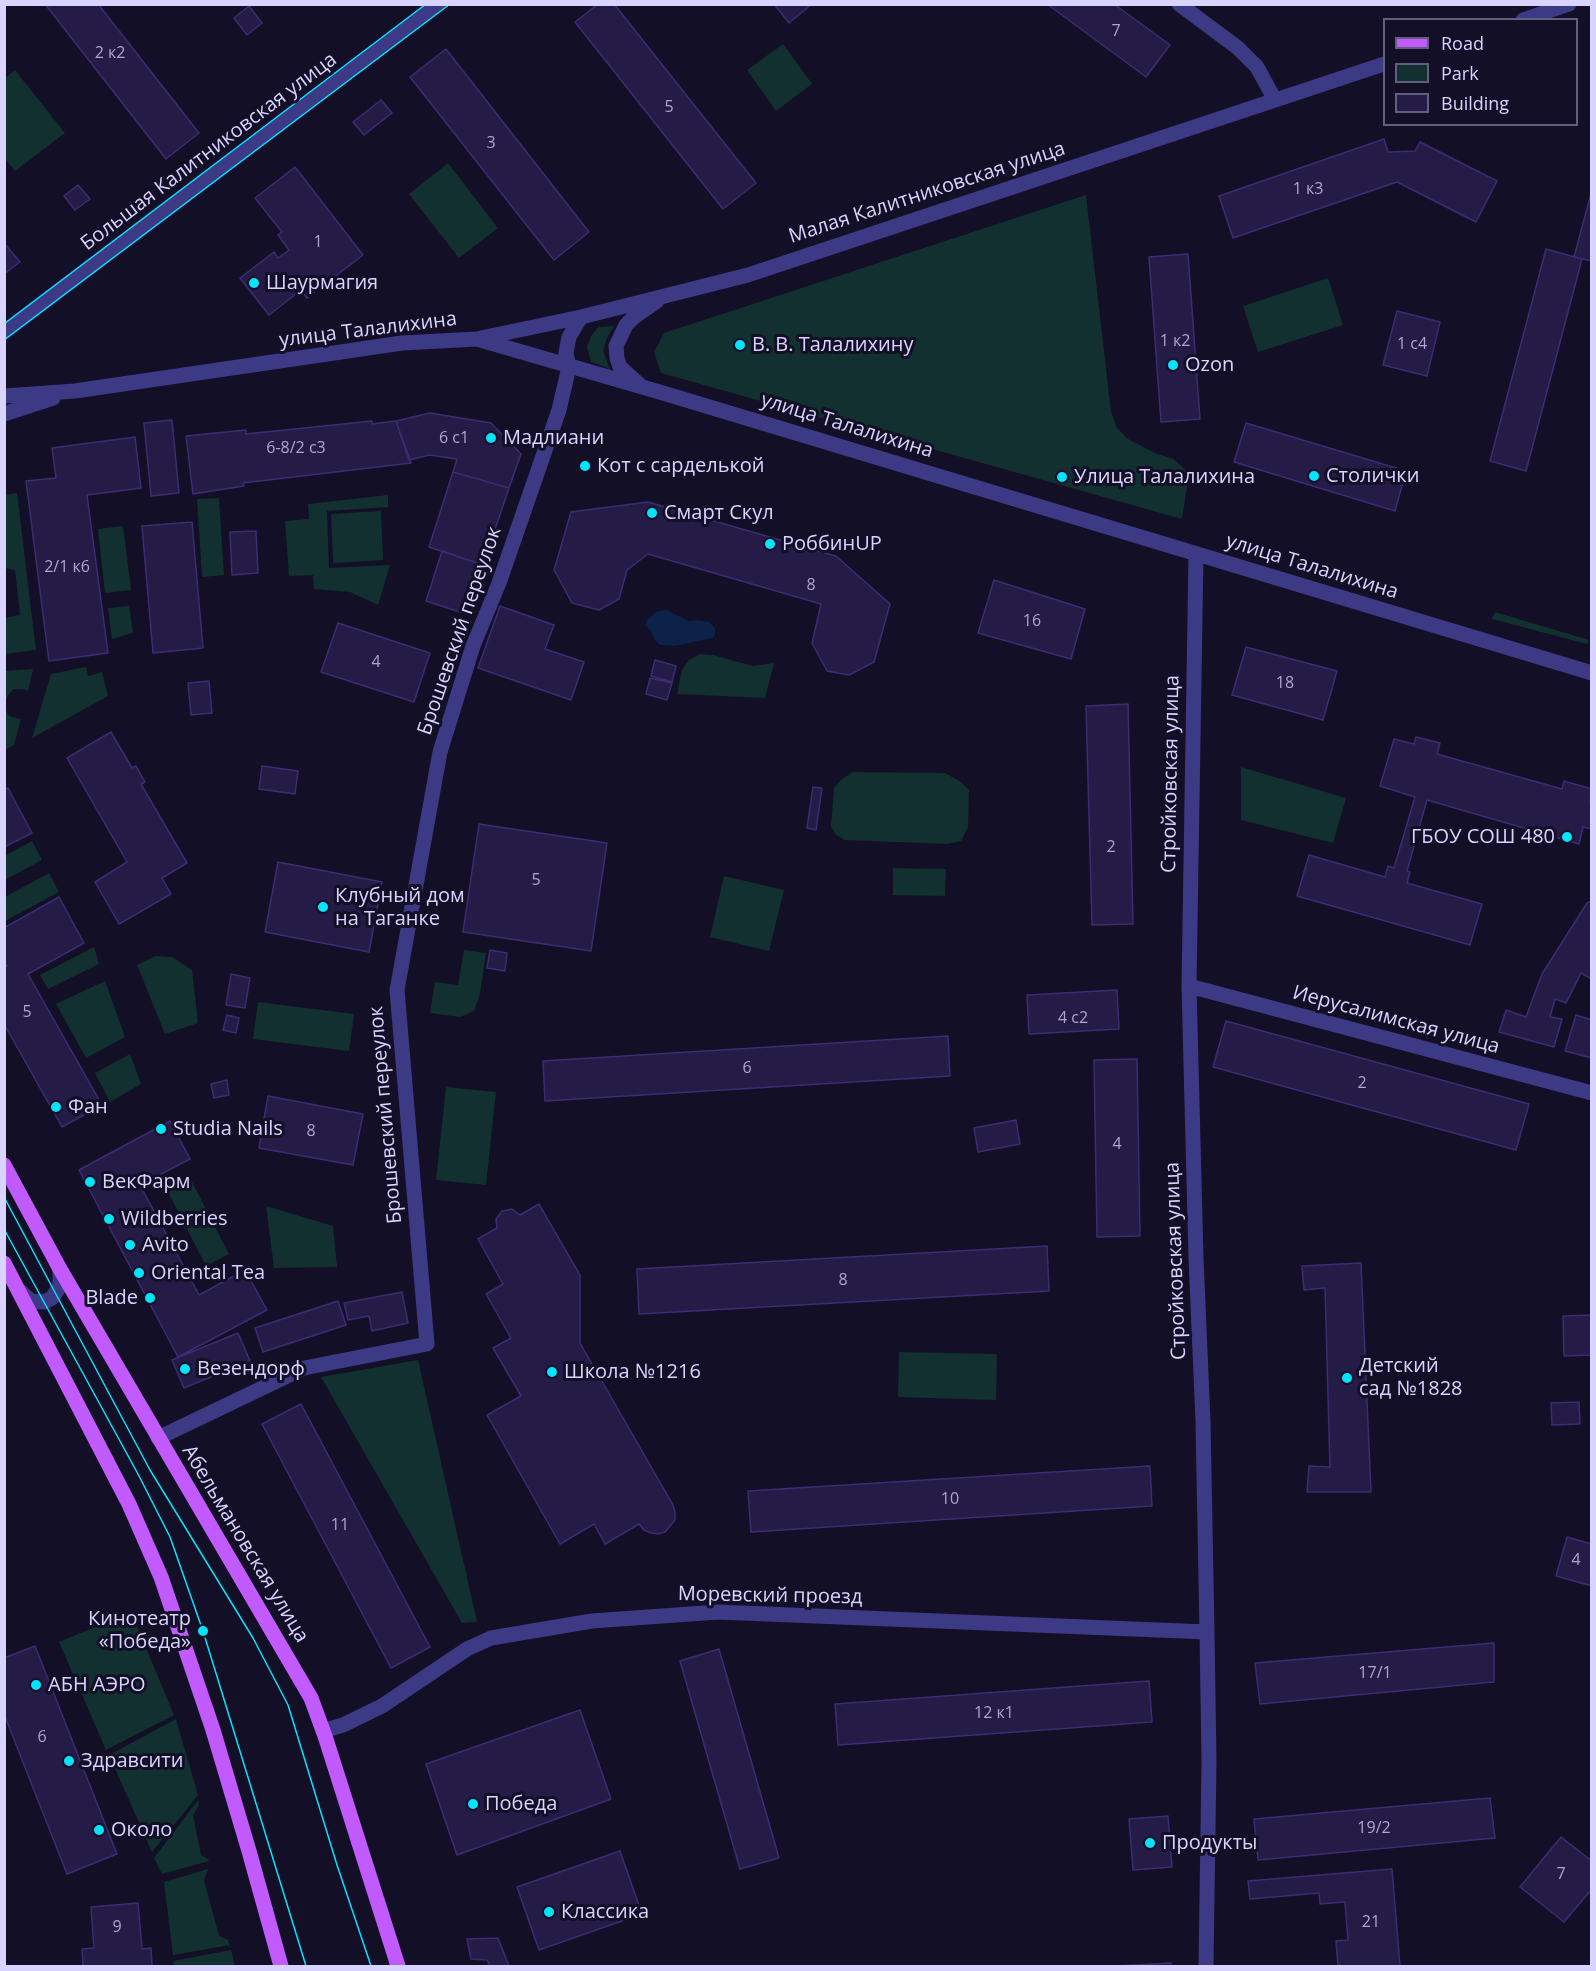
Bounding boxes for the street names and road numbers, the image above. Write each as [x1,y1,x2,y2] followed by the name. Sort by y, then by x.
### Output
[76,48,342,256] street label: Большая Калитниковская улица
[786,137,1068,249] street label: Малая Калитниковская улица
[278,307,458,353] street label: улица Талалихина
[758,388,936,464] street label: улица Талалихина
[413,524,507,738] street label: Брошевский переулок
[1223,529,1401,605] street label: улица Талалихина
[1157,675,1185,873] street label: Стройковская улица
[1290,981,1502,1059] street label: Иерусалимская улица
[365,1005,407,1225] street label: Брошевский переулок
[1161,1162,1191,1360] street label: Стройковская улица
[176,1441,314,1647] street label: Абельмановская улица
[678,1582,862,1610] street label: Моревский проезд

